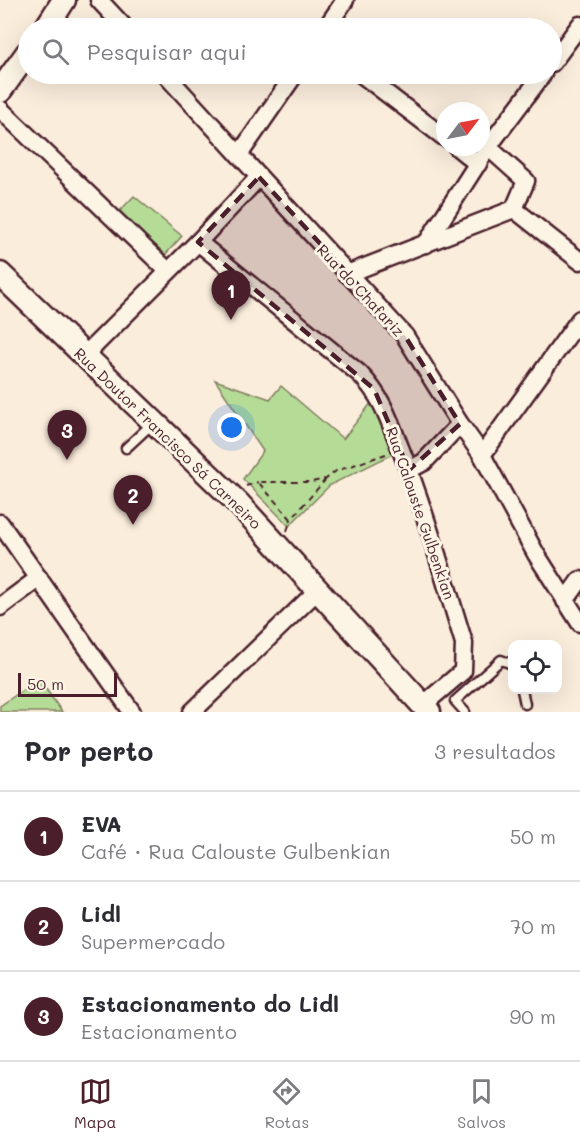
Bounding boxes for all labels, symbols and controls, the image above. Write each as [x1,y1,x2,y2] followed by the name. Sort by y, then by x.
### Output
[18,18,562,84] search box
[39,35,72,68] icon: search
[87,37,247,66] text: Pesquisar aqui
[436,102,490,156] north arrow
[313,240,409,340] street label: Rua do Chafariz
[212,270,250,320] pin: 1
[70,343,266,533] street label: Rua Doutor Francisco Sá Carneiro
[48,410,86,460] pin: 3
[217,413,246,442] your location
[382,424,460,602] street label: Rua Calouste Gulbenkian
[114,476,152,525] pin: 2
[508,640,562,694] map controls
[508,640,562,694] button: locate
[18,670,117,698] scale bar
[27,673,64,694] text: 50 m
[24,734,153,768] text: Por perto
[434,738,556,764] text: 3 resultados
[81,809,122,838] text: EVA
[39,823,48,849] text: 1
[510,823,556,849] text: 50 m
[81,838,390,864] text: Café · Rua Calouste Gulbenkian
[81,899,121,928] text: Lidl
[38,913,49,939] text: 2
[510,913,556,939] text: 70 m
[81,928,225,954] text: Supermercado
[81,989,339,1018] text: Estacionamento do Lidl
[38,1003,50,1029] text: 3
[510,1003,556,1029] text: 90 m
[81,1018,237,1044] text: Estacionamento
[74,1075,117,1132] tab: Mapa
[265,1075,309,1132] tab: Rotas
[457,1075,506,1132] tab: Salvos

